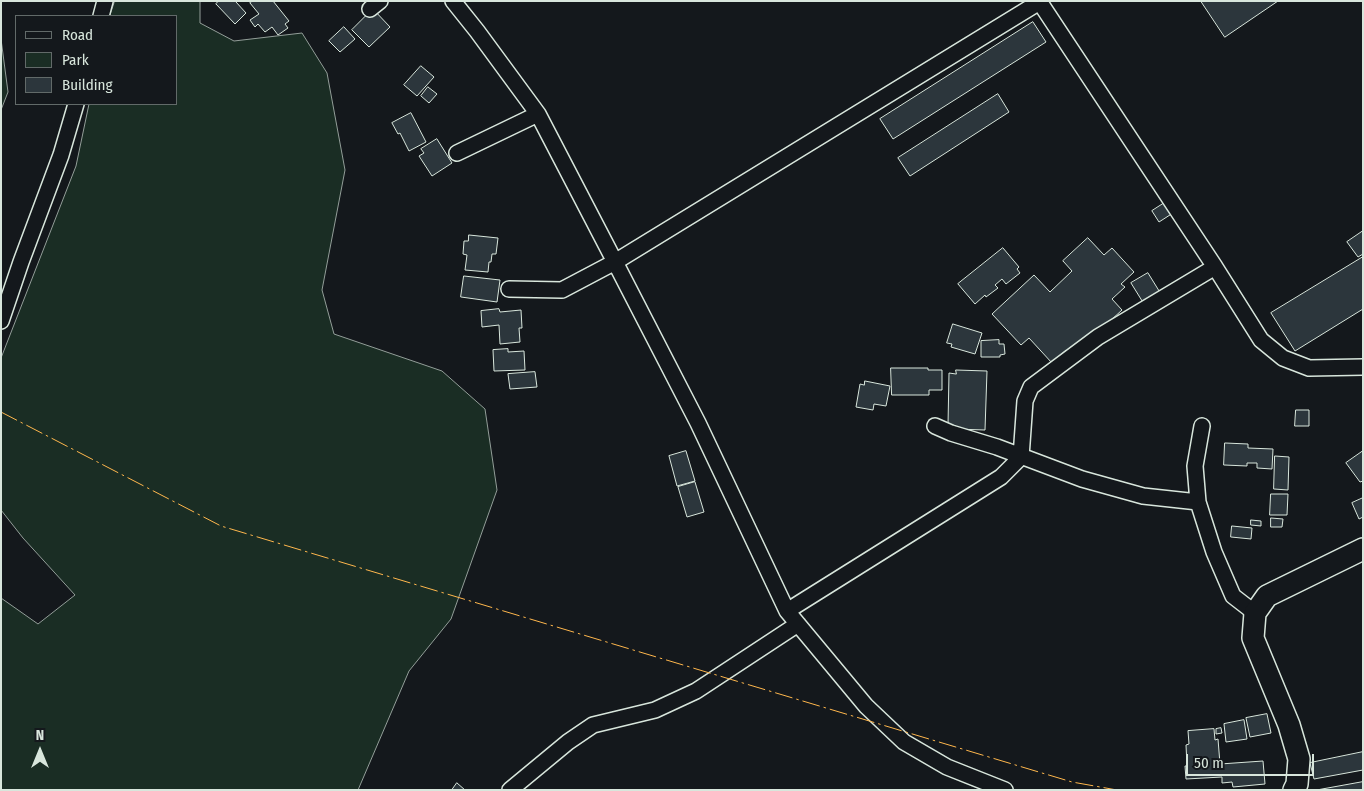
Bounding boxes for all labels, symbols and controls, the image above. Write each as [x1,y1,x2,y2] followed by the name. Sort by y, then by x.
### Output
[15,15,178,105] legend
[62,26,93,44] text: Road
[62,51,89,69] text: Park
[62,76,113,94] text: Building
[15,726,65,776] north arrow
[36,727,44,744] text: N
[1189,744,1316,776] scale bar
[1194,754,1224,772] text: 50 m

